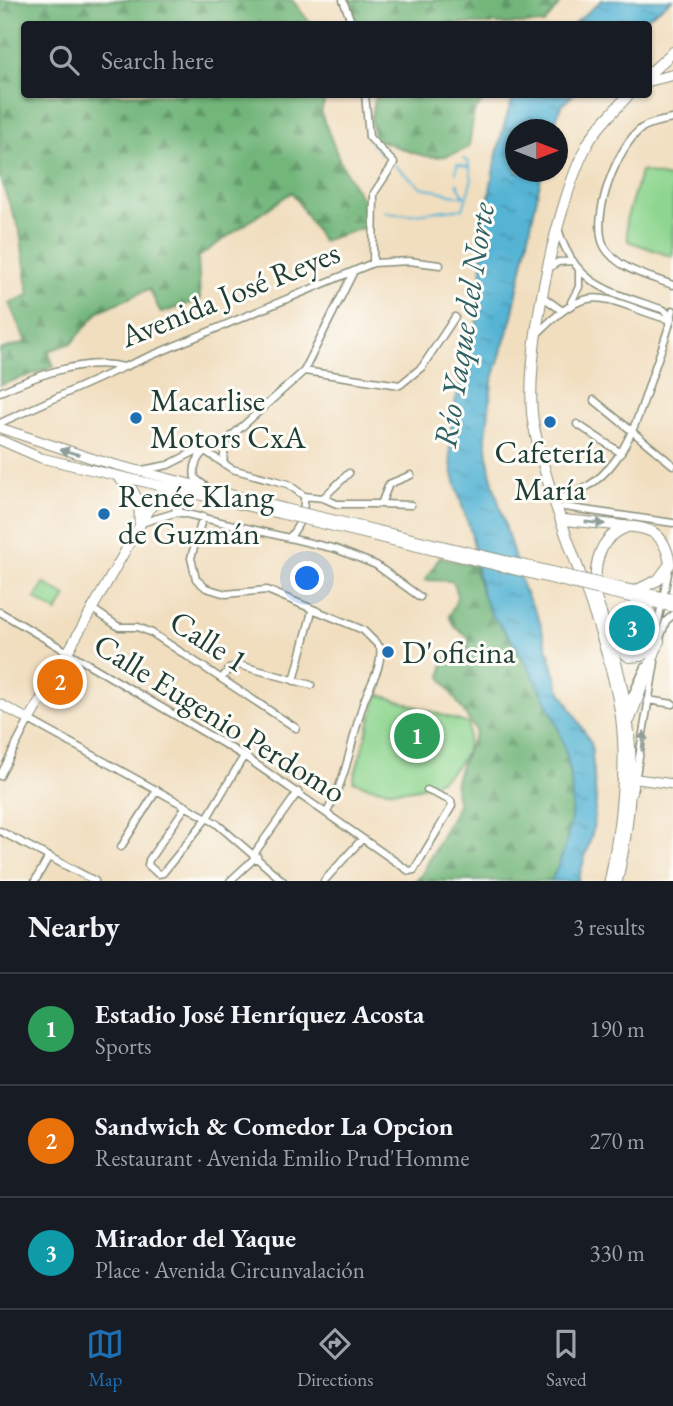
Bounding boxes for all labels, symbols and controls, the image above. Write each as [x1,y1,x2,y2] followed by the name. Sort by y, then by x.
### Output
[21,21,652,98] search box
[45,41,83,79] icon: search
[101,43,214,77] text: Search here
[505,119,568,182] north arrow
[423,198,504,451] water label: Río Yaque del Norte
[113,231,346,357] street label: Avenida José Reyes
[150,379,307,458] place label: Macarlise Motors CxA
[128,410,144,426] marker: Macarlise Motors CxA
[542,414,558,430] marker: Cafetería María
[494,431,606,510] place label: Cafetería María
[60,447,81,457] one-way arrow
[118,475,275,554] place label: Renée Klang de Guzmán
[96,506,112,522] marker: Renée Klang de Guzmán
[584,518,606,529] one-way arrow
[290,561,324,595] your location
[162,600,256,682] street label: Calle 1
[609,602,655,654] pin: 3
[86,623,354,813] street label: Calle Eugenio Perdomo
[402,631,516,673] place label: D'oficina
[380,644,396,660] marker: D'oficina
[37,656,83,708] pin: 2
[394,710,440,762] pin: 1
[638,730,649,752] one-way arrow
[28,907,120,946] text: Nearby
[573,912,645,942] text: 3 results
[95,997,424,1031] text: Estadio José Henríquez Acosta
[45,1014,57,1044] text: 1
[589,1014,645,1044] text: 190 m
[95,1031,151,1061] text: Sports
[95,1109,454,1143] text: Sandwich & Comedor La Opcion
[45,1126,57,1156] text: 2
[589,1126,645,1156] text: 270 m
[95,1143,469,1173] text: Restaurant · Avenida Emilio Prud'Homme
[95,1221,296,1255] text: Mirador del Yaque
[45,1238,57,1268] text: 3
[589,1238,645,1268] text: 330 m
[95,1255,365,1285] text: Place · Avenida Circunvalación
[86,1325,124,1392] tab: Map
[297,1325,373,1392] tab: Directions
[546,1325,587,1392] tab: Saved

